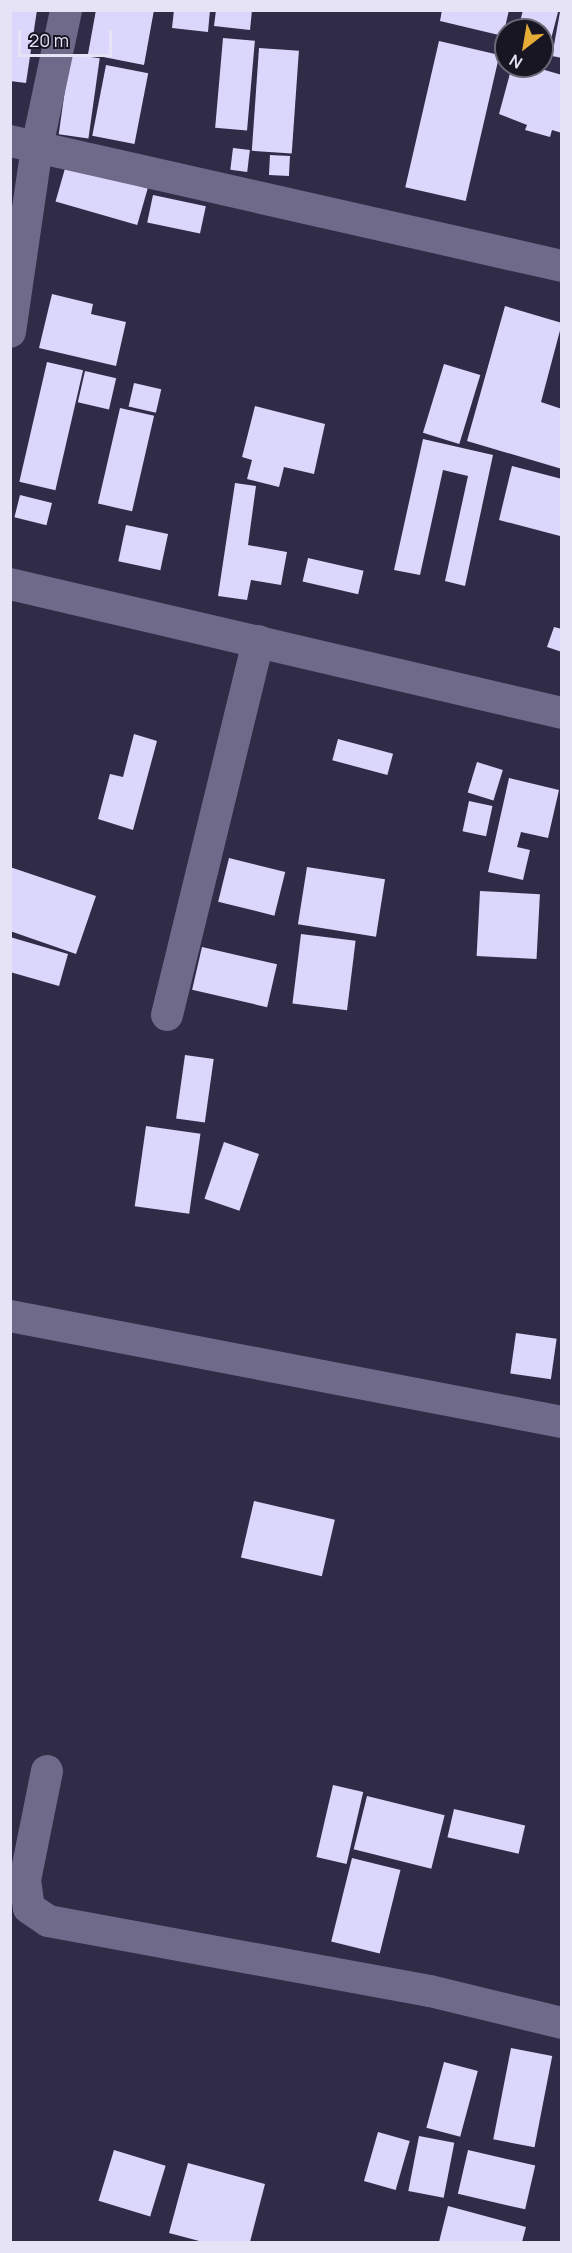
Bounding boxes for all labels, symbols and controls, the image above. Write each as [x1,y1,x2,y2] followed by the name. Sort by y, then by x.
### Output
[21,18,116,56] scale bar
[494,18,554,78] north arrow
[29,28,69,52] text: 20 m
[505,49,526,74] text: N

